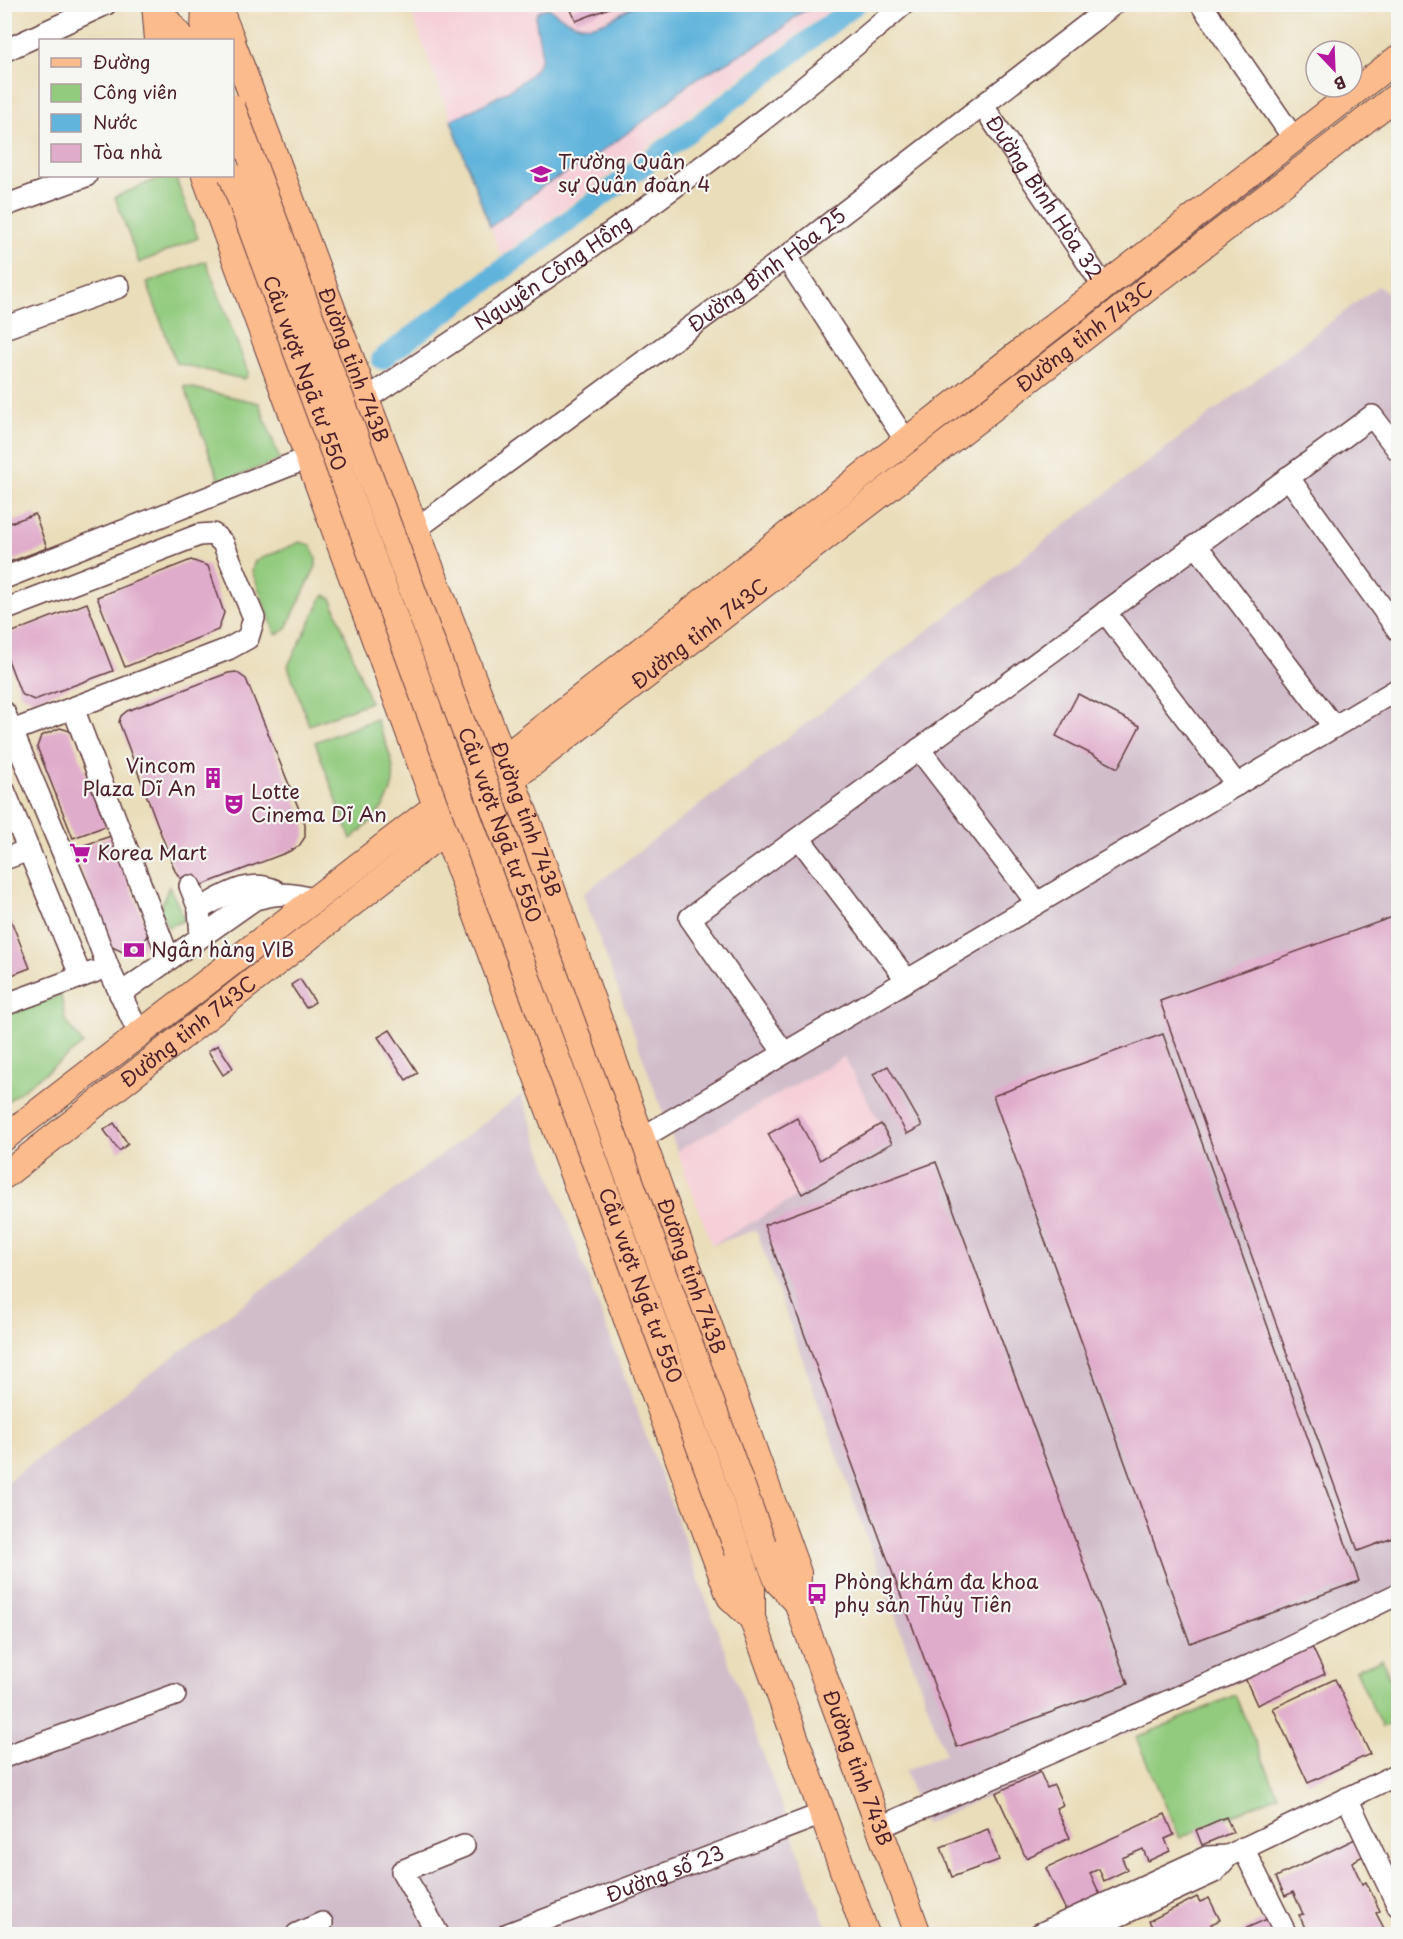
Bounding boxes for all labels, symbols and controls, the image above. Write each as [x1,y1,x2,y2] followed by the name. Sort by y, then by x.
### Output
[39,39,234,177] legend
[1304,39,1364,99] north arrow
[93,48,150,75] text: Đường
[1330,71,1350,97] text: B
[93,78,177,105] text: Công viên
[93,108,137,135] text: Nước
[979,109,1111,285] street label: Đường Bình Hòa 32
[93,138,163,165] text: Tòa nhà
[558,146,710,199] place label: Trường Quân sự Quân đoàn 4
[529,162,553,186] school or university icon: Trường Quân sự Quân đoàn 4
[681,200,852,339] street label: Đường Bình Hòa 25
[468,207,638,337] street label: Nguyễn Công Hồng
[256,271,355,475] street label: Cầu vượt Ngã tư 550
[1009,274,1159,399] street label: Đường tỉnh 743C
[311,283,397,447] street label: Đường tỉnh 743B
[624,571,774,696] street label: Đường tỉnh 743C
[451,722,550,926] street label: Cầu vượt Ngã tư 550
[484,737,570,901] street label: Đường tỉnh 743B
[83,750,196,803] place label: Vincom Plaza Dĩ An
[201,766,225,790] building icon: Vincom Plaza Dĩ An
[251,776,387,829] place label: Lotte Cinema Dĩ An
[222,792,246,816] theatre icon: Lotte Cinema Dĩ An
[97,837,207,867] place label: Korea Mart
[68,841,92,865] supermarket icon: Korea Mart
[151,934,294,964] place label: Ngân hàng VIB
[122,938,146,962] bank icon: Ngân hàng VIB
[113,968,262,1094] street label: Đường tỉnh 743C
[591,1183,691,1387] street label: Cầu vượt Ngã tư 550
[650,1194,734,1358] street label: Đường tỉnh 743B
[834,1566,1039,1619] place label: Phòng khám đa khoa phụ sản Thủy Tiên
[805,1582,829,1606] bus stop icon: Phòng khám đa khoa phụ sản Thủy Tiên
[816,1686,901,1850] street label: Đường tỉnh 743B
[601,1837,728,1909] street label: Đường số 23

